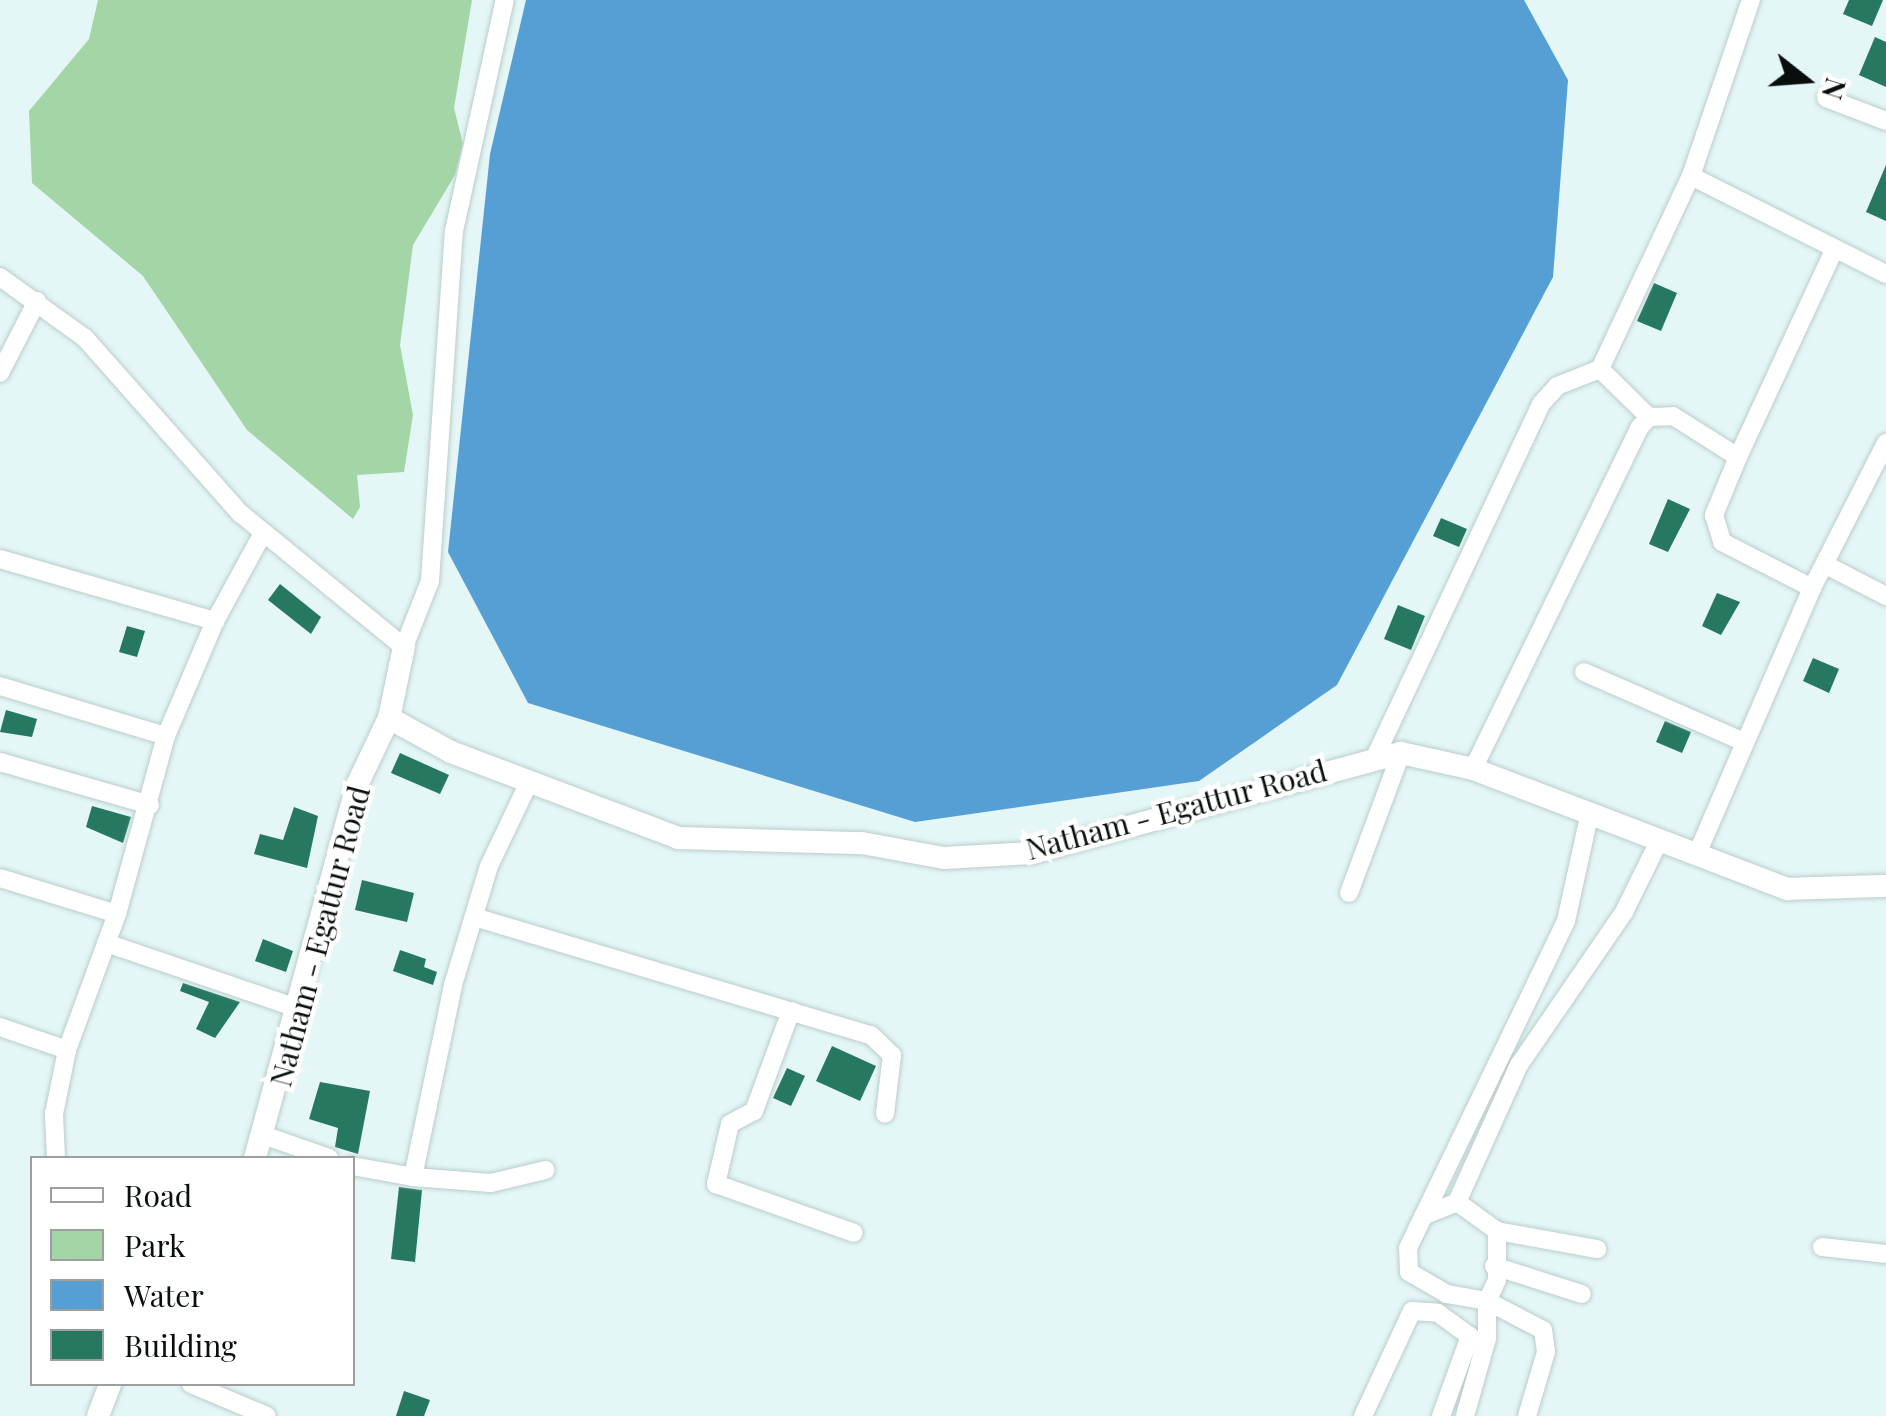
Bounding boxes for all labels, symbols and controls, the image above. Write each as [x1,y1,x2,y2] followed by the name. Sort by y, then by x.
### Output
[1756,30,1856,130] north arrow
[1815,74,1856,104] text: N
[1021,751,1331,867] street label: Natham - Egattur Road
[261,781,377,1091] street label: Natham - Egattur Road
[30,1156,355,1386] legend
[124,1175,192,1215] text: Road
[124,1225,186,1265] text: Park
[124,1275,204,1315] text: Water
[124,1325,237,1365] text: Building

